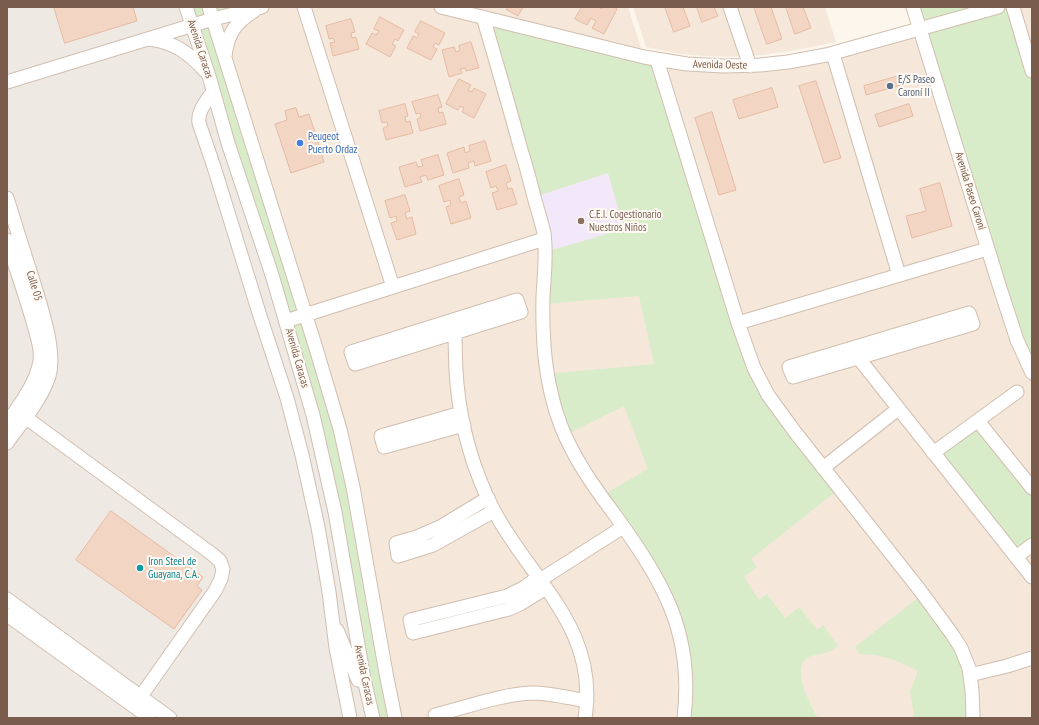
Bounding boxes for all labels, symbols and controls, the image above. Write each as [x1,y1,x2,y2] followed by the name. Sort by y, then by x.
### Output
[184,18,216,80] street label: Avenida Caracas
[693,58,747,72] street label: Avenida Oeste
[898,73,935,99] place label: E/S Paseo Caroní II
[885,81,895,91] marker: E/S Paseo Caroní II
[308,130,357,156] place label: Peugeot Puerto Ordaz
[295,138,305,148] marker: Peugeot Puerto Ordaz
[952,150,988,232] street label: Avenida Paseo Caroní
[589,208,662,234] place label: C.E.I. Cogestionario Nuestros Niños
[576,216,586,226] marker: C.E.I. Cogestionario Nuestros Niños
[23,269,45,303] street label: Calle 05
[282,327,312,389] street label: Avenida Caracas
[148,555,199,581] place label: Iron Steel de Guayana, C.A.
[135,563,145,573] marker: Iron Steel de Guayana, C.A.
[351,644,377,706] street label: Avenida Caracas

